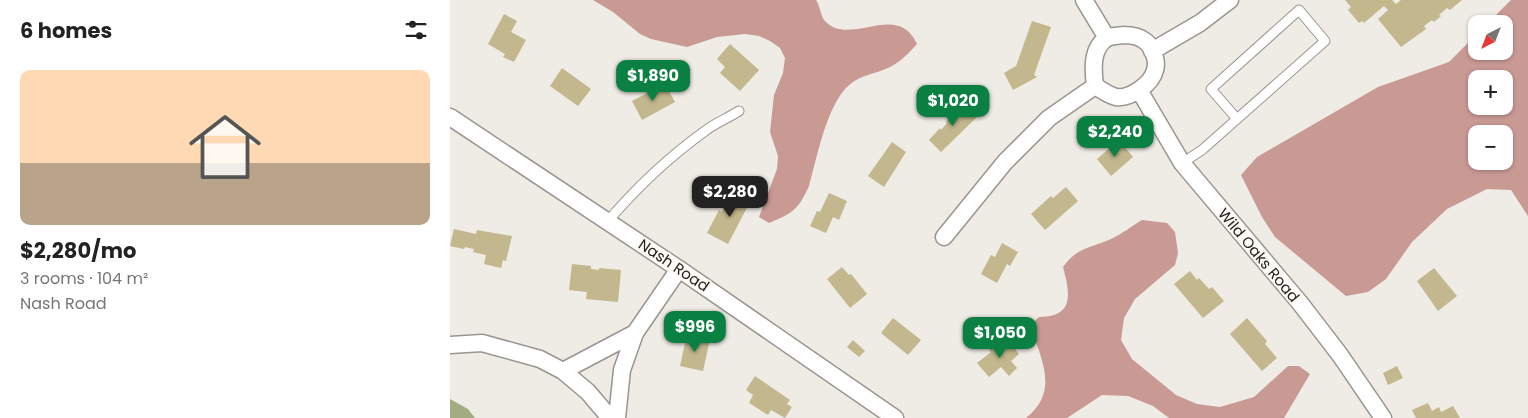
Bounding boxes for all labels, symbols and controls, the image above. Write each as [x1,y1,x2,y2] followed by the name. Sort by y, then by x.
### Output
[1468,15,1512,60] north arrow
[1468,15,1513,170] map controls
[20,16,112,45] text: 6 homes
[402,16,430,44] icon: filters
[612,59,694,102] pin: $1,890
[627,64,679,87] text: $1,890
[1468,70,1513,115] button: +
[912,84,994,127] pin: $1,020
[927,89,979,112] text: $1,020
[180,102,270,192] icon: home
[1074,116,1156,158] pin: $2,240
[1088,120,1142,143] text: $2,240
[1468,125,1513,170] button: −
[689,176,771,218] pin: $2,280
[703,180,757,203] text: $2,280
[1213,204,1305,306] street label: Wild Oaks Road
[635,234,713,296] street label: Nash Road
[20,236,136,265] text: $2,280/mo
[20,267,148,290] text: 3 rooms · 104 m²
[20,292,107,315] text: Nash Road
[665,310,725,353] pin: $996
[675,315,715,338] text: $996
[959,316,1041,359] pin: $1,050
[974,321,1026,344] text: $1,050

